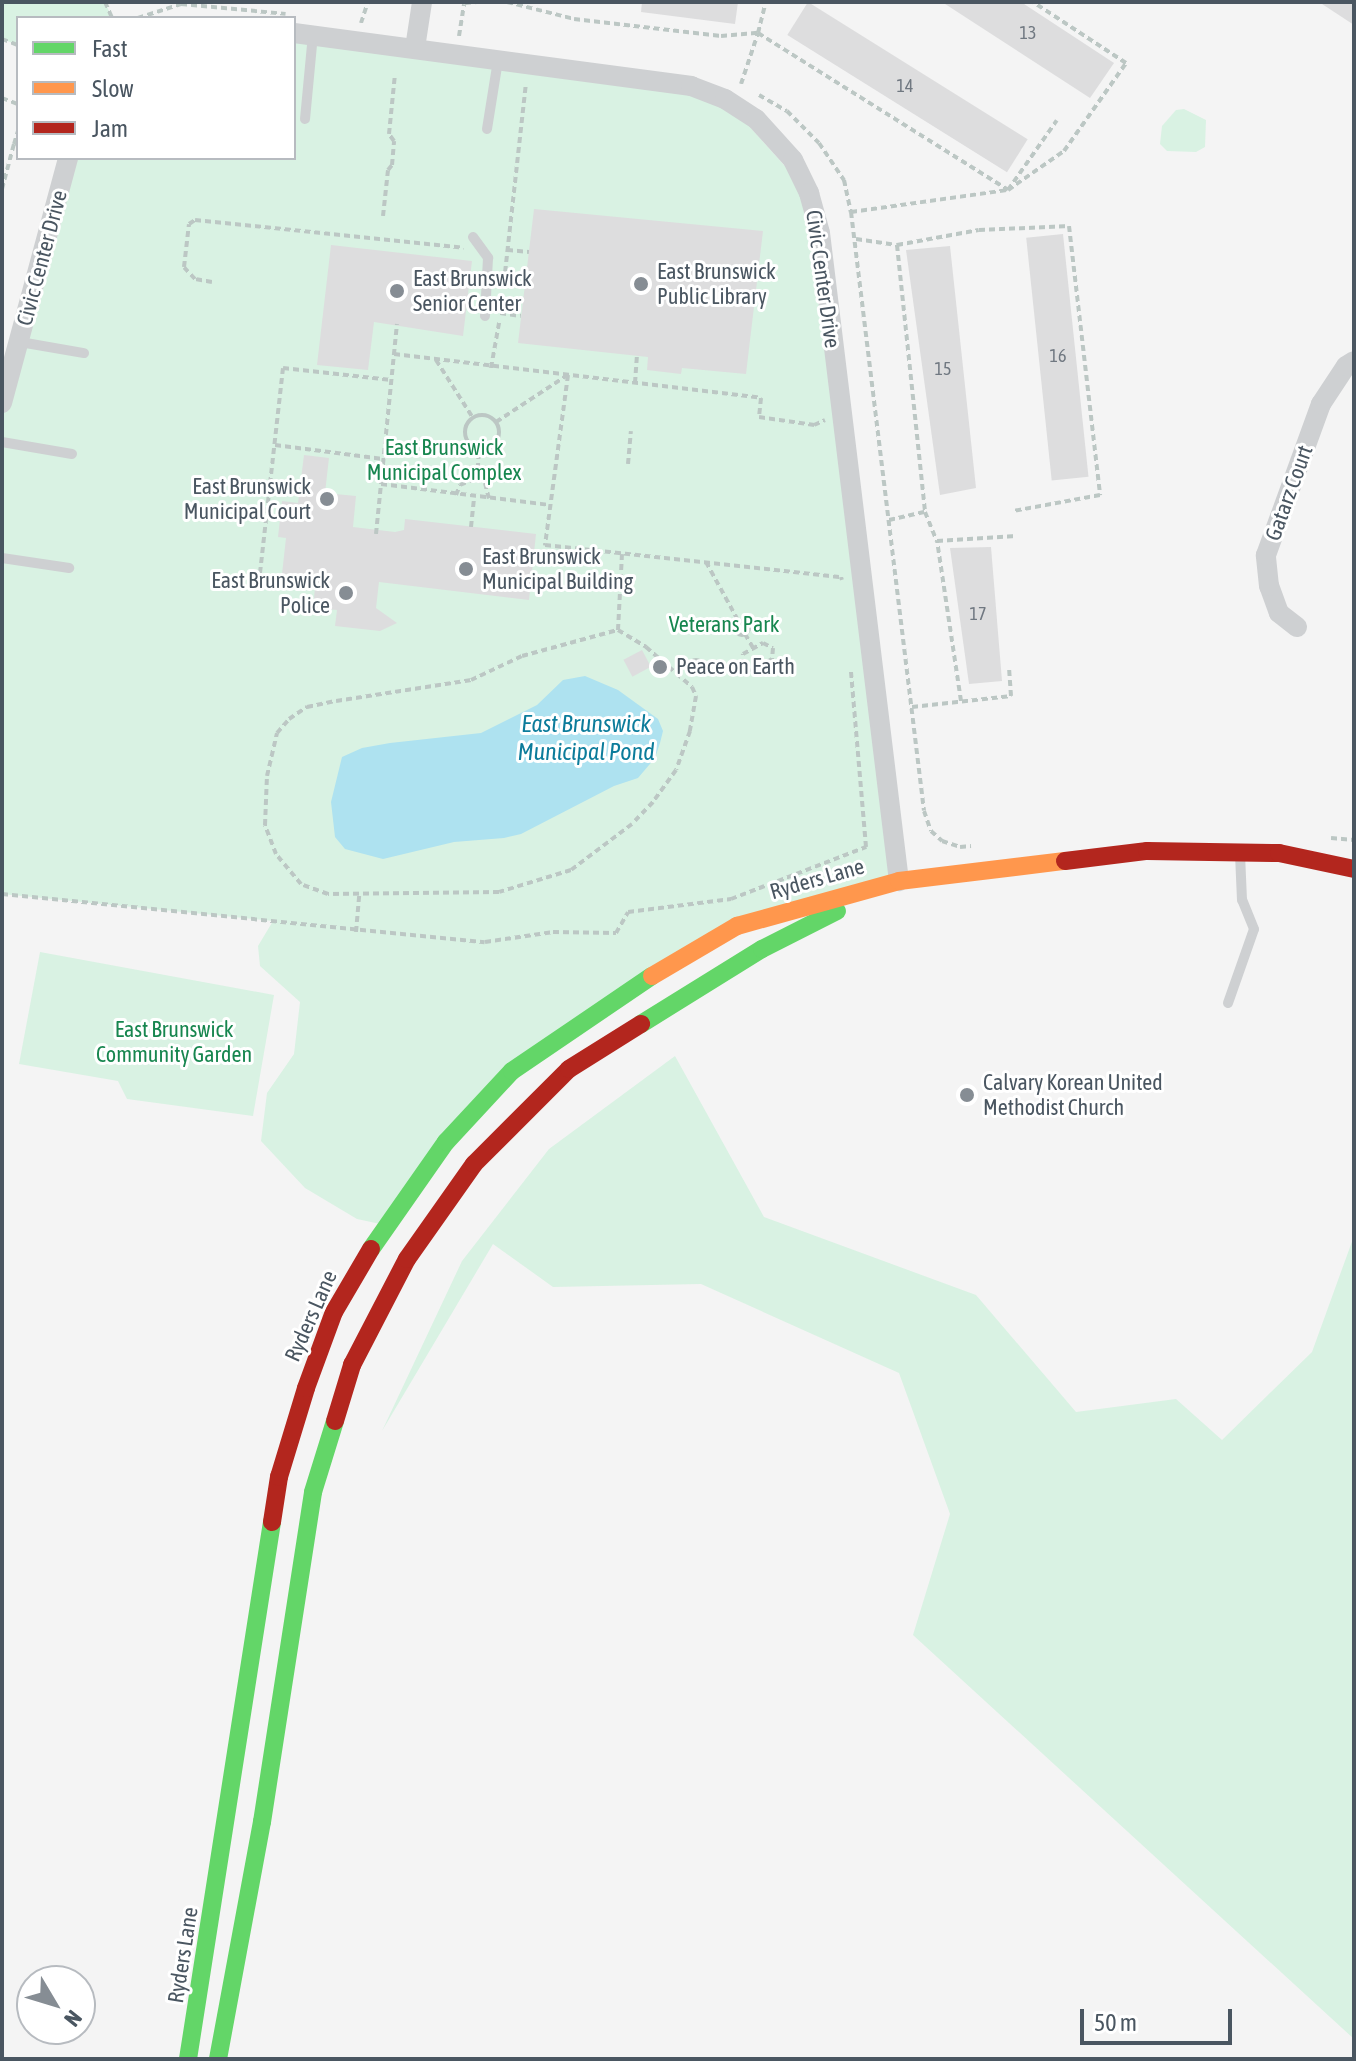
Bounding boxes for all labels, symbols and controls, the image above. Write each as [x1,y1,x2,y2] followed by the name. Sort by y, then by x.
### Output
[16,16,296,160] legend
[1020,22,1036,44] house number: 13
[92,35,128,62] text: Fast
[92,75,134,102] text: Slow
[897,75,913,97] house number: 14
[92,115,128,142] text: Jam
[11,187,73,329] street label: Civic Center Drive
[800,208,846,350] street label: Civic Center Drive
[657,258,776,310] place label: East Brunswick Public Library
[413,265,532,316] place label: East Brunswick Senior Center
[632,275,650,293] marker: East Brunswick Public Library
[388,282,406,300] marker: East Brunswick Senior Center
[1050,345,1066,367] house number: 16
[935,358,951,380] house number: 15
[367,434,521,486] park label: East Brunswick Municipal Complex
[1260,442,1318,544] street label: Gatarz Court
[184,473,311,524] place label: East Brunswick Municipal Court
[318,490,336,508] marker: East Brunswick Municipal Court
[482,543,633,594] place label: East Brunswick Municipal Building
[457,560,475,578] marker: East Brunswick Municipal Building
[211,567,330,618] place label: East Brunswick Police
[337,584,355,602] marker: East Brunswick Police
[970,603,986,625] house number: 17
[669,612,779,638] park label: Veterans Park
[676,654,795,680] place label: Peace on Earth
[651,658,669,676] marker: Peace on Earth
[517,710,655,766] water label: East Brunswick Municipal Pond
[767,853,867,905] street label: Ryders Lane
[96,1016,252,1068] park label: East Brunswick Community Garden
[983,1069,1163,1120] place label: Calvary Korean United Methodist Church
[958,1086,976,1104] marker: Calvary Korean United Methodist Church
[279,1266,343,1366] street label: Ryders Lane
[162,1905,204,2005] street label: Ryders Lane
[16,1965,96,2045] north arrow
[1084,1993,1236,2043] scale bar
[59,2005,88,2032] text: N
[1094,2009,1137,2036] text: 50 m

